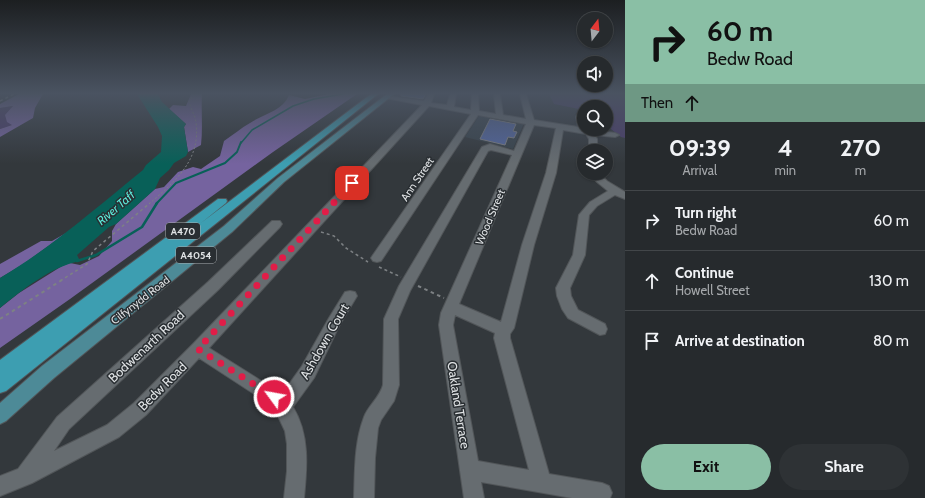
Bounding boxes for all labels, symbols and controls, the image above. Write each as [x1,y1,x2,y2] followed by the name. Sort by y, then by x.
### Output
[577,12,613,48] north arrow
[577,12,613,180] map controls
[707,14,773,48] text: 60 m
[641,16,693,68] icon: right
[707,48,793,70] text: Bedw Road
[577,56,613,92] button: sound
[681,92,703,114] icon: ahead
[641,94,673,112] text: Then
[577,100,613,136] button: search
[669,133,731,162] text: 09:39
[778,133,793,162] text: 4
[840,133,881,162] text: 270
[577,144,613,180] button: layers
[397,154,437,204] street label: Ann Street
[682,162,717,178] text: Arrival
[775,162,796,178] text: min
[855,162,866,178] text: m
[335,166,369,200] pin
[341,172,363,194] icon: arrive
[94,186,139,228] water label: River Taff
[472,187,508,247] street label: Wood Street
[675,204,736,222] text: Turn right
[641,210,663,232] icon: right
[873,212,909,230] text: 60 m
[675,222,737,238] text: Bedw Road
[166,223,200,239] road number: A470
[176,247,216,263] road number: A4054
[675,264,734,282] text: Continue
[641,270,663,292] icon: ahead
[869,272,909,290] text: 130 m
[108,273,172,327] street label: Cilfynydd Road
[675,282,750,298] text: Howell Street
[296,300,352,382] street label: Ashdown Court
[105,307,187,385] street label: Bodwenarth Road
[641,330,663,352] icon: arrive
[675,332,805,350] text: Arrive at destination
[873,332,909,350] text: 80 m
[134,358,190,414] street label: Bedw Road
[444,360,474,450] street label: Oakland Terrace
[253,376,295,418] position arrow
[641,444,771,490] button: Exit
[779,444,909,490] button: Share

